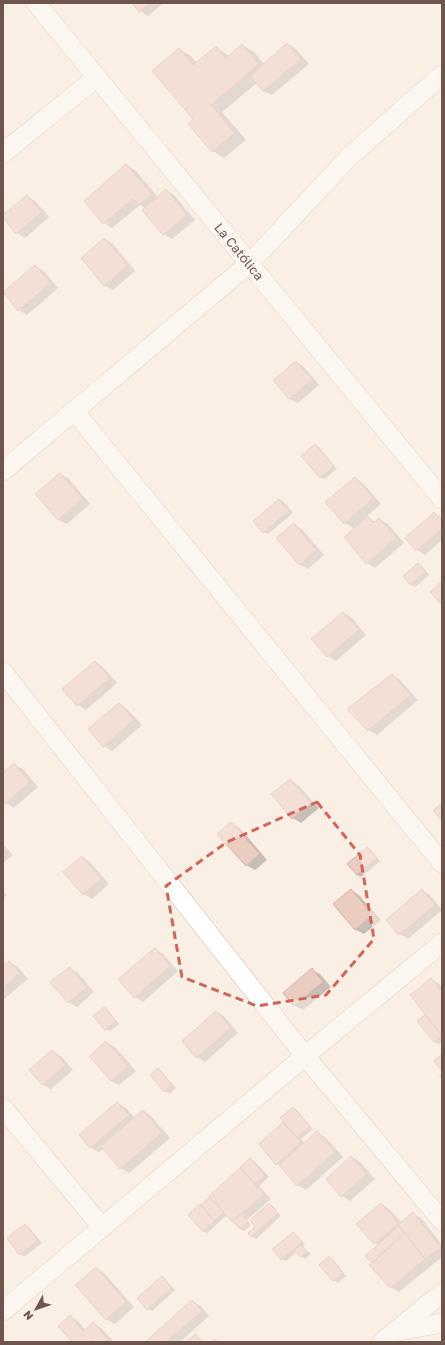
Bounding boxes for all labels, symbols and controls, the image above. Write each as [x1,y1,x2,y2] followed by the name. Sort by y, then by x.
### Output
[211,219,267,283] street label: La Católica
[16,1289,56,1329] north arrow
[20,1308,36,1323] text: N

